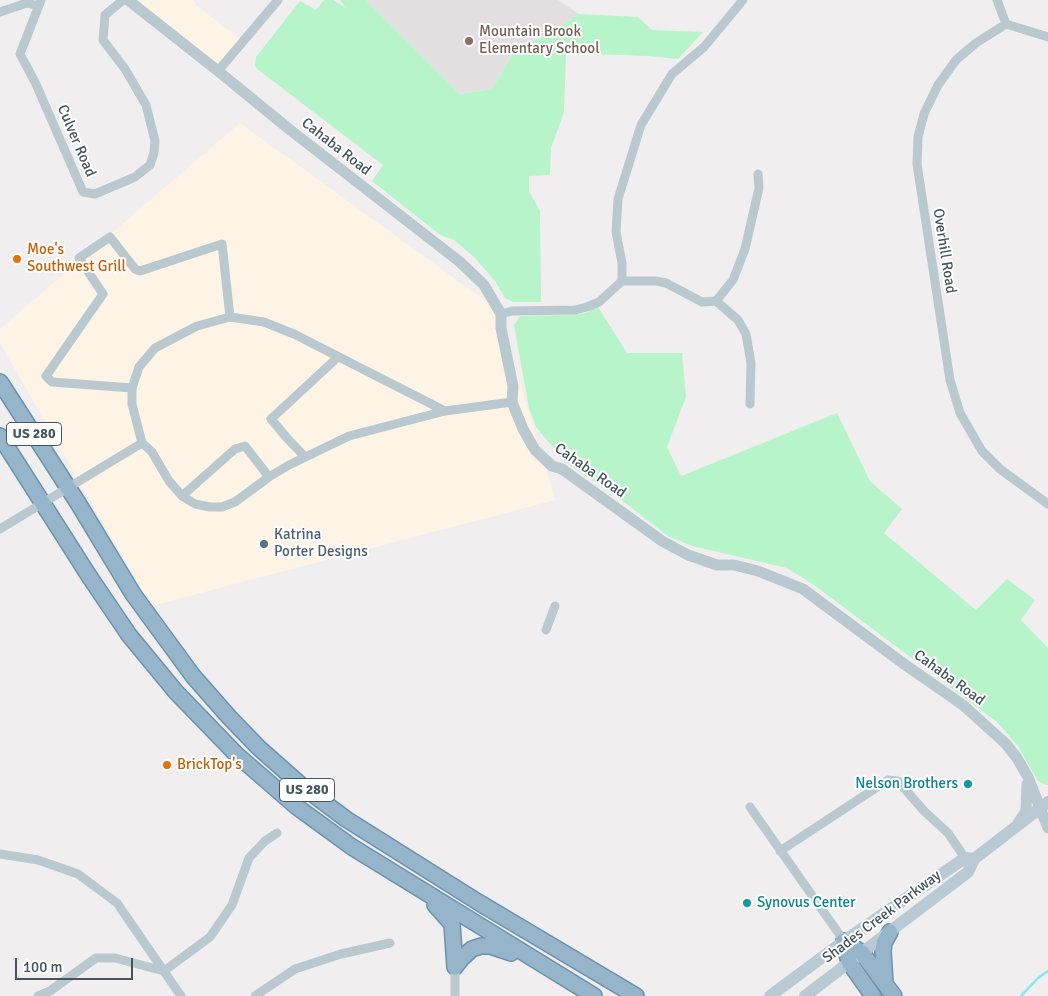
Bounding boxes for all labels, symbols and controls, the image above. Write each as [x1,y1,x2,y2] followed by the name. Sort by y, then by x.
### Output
[479,23,600,58] place label: Mountain Brook Elementary School
[463,35,475,47] marker: Mountain Brook Elementary School
[53,102,99,180] street label: Culver Road
[298,114,374,180] street label: Cahaba Road
[928,207,960,295] street label: Overhill Road
[27,241,126,276] place label: Moe's Southwest Grill
[11,253,23,265] marker: Moe's Southwest Grill
[6,422,62,446] road number: US 280
[551,440,629,502] street label: Cahaba Road
[274,526,368,561] place label: Katrina Porter Designs
[258,538,270,550] marker: Katrina Porter Designs
[910,646,988,710] street label: Cahaba Road
[177,756,242,774] place label: BrickTop's
[161,759,173,771] marker: BrickTop's
[855,775,958,793] place label: Nelson Brothers
[280,778,334,802] road number: US 280
[962,778,974,790] marker: Nelson Brothers
[819,867,945,967] street label: Shades Creek Parkway
[757,894,856,912] place label: Synovus Center
[741,897,753,909] marker: Synovus Center
[18,948,135,980] scale bar
[23,958,63,976] text: 100 m

